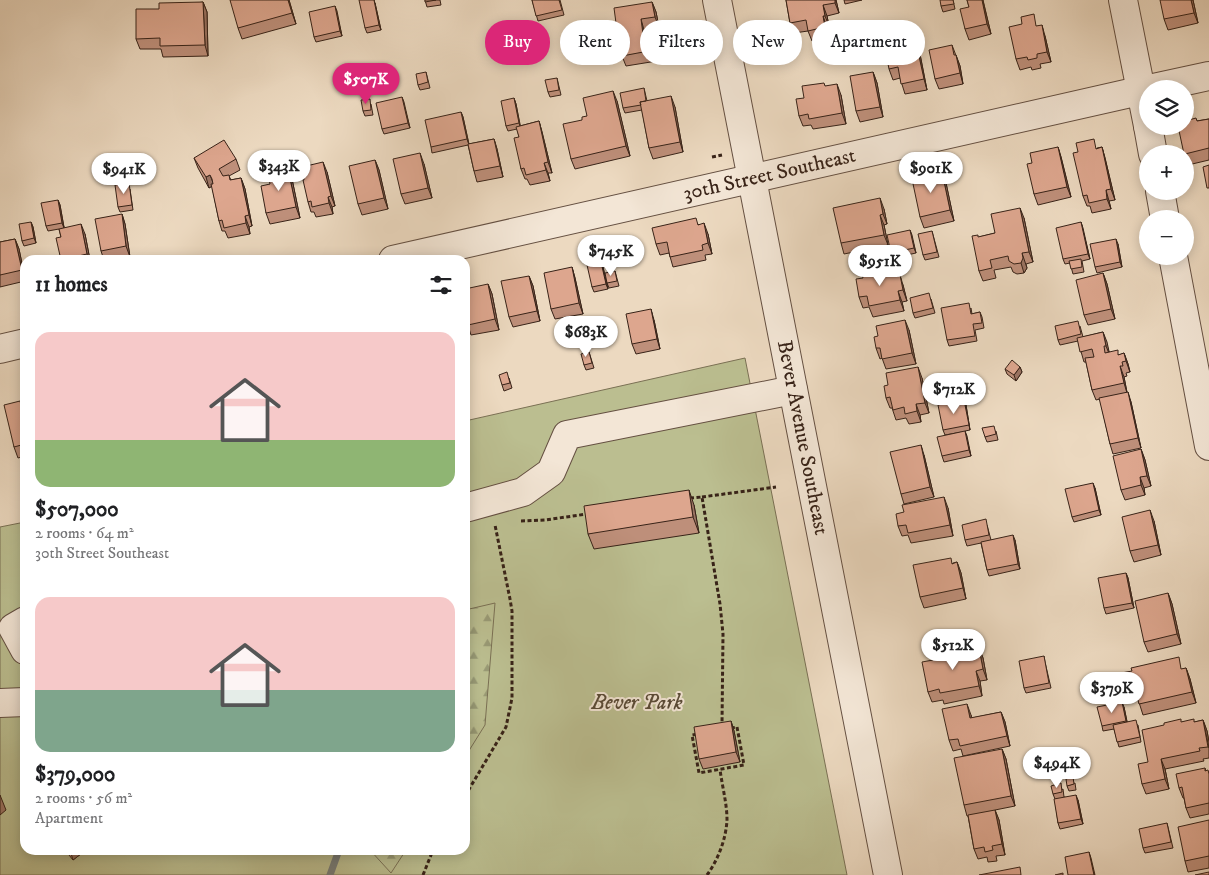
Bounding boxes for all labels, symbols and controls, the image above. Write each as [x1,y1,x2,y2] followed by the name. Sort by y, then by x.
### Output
[485,20,550,65] chip: Buy
[560,20,630,65] chip: Rent
[640,20,723,65] chip: Filters
[733,20,802,65] chip: New
[812,20,925,65] chip: Apartment
[331,62,401,105] pin: $507K
[344,69,388,89] text: $507K
[1139,80,1194,265] map controls
[1139,80,1194,135] button: layers
[681,143,858,207] street label: 30th Street Southeast
[1139,145,1194,200] button: +
[244,150,314,192] pin: $343K
[89,152,159,195] pin: $941K
[896,152,966,194] pin: $901K
[258,156,300,176] text: $343K
[910,158,952,178] text: $901K
[102,159,146,179] text: $941K
[1139,210,1194,265] button: −
[576,234,646,277] pin: $745K
[588,241,634,261] text: $745K
[845,244,915,287] pin: $951K
[859,251,901,271] text: $951K
[427,271,455,299] icon: filters
[35,272,108,298] text: 11 homes
[551,316,621,358] pin: $683K
[565,322,607,342] text: $683K
[771,338,834,538] street label: Bever Avenue Southeast
[200,365,290,455] icon: home
[919,372,989,415] pin: $712K
[933,379,975,399] text: $712K
[35,497,119,523] text: $507,000
[35,523,134,543] text: 2 rooms · 64 m²
[35,543,169,563] text: 30th Street Southeast
[918,628,988,671] pin: $512K
[200,630,290,720] icon: home
[932,635,974,655] text: $512K
[1077,672,1147,714] pin: $379K
[1091,678,1133,698] text: $379K
[590,690,683,716] park label: Bever Park
[1022,746,1092,789] pin: $494K
[1034,753,1080,773] text: $494K
[35,762,115,788] text: $379,000
[35,788,132,808] text: 2 rooms · 56 m²
[35,808,103,828] text: Apartment

